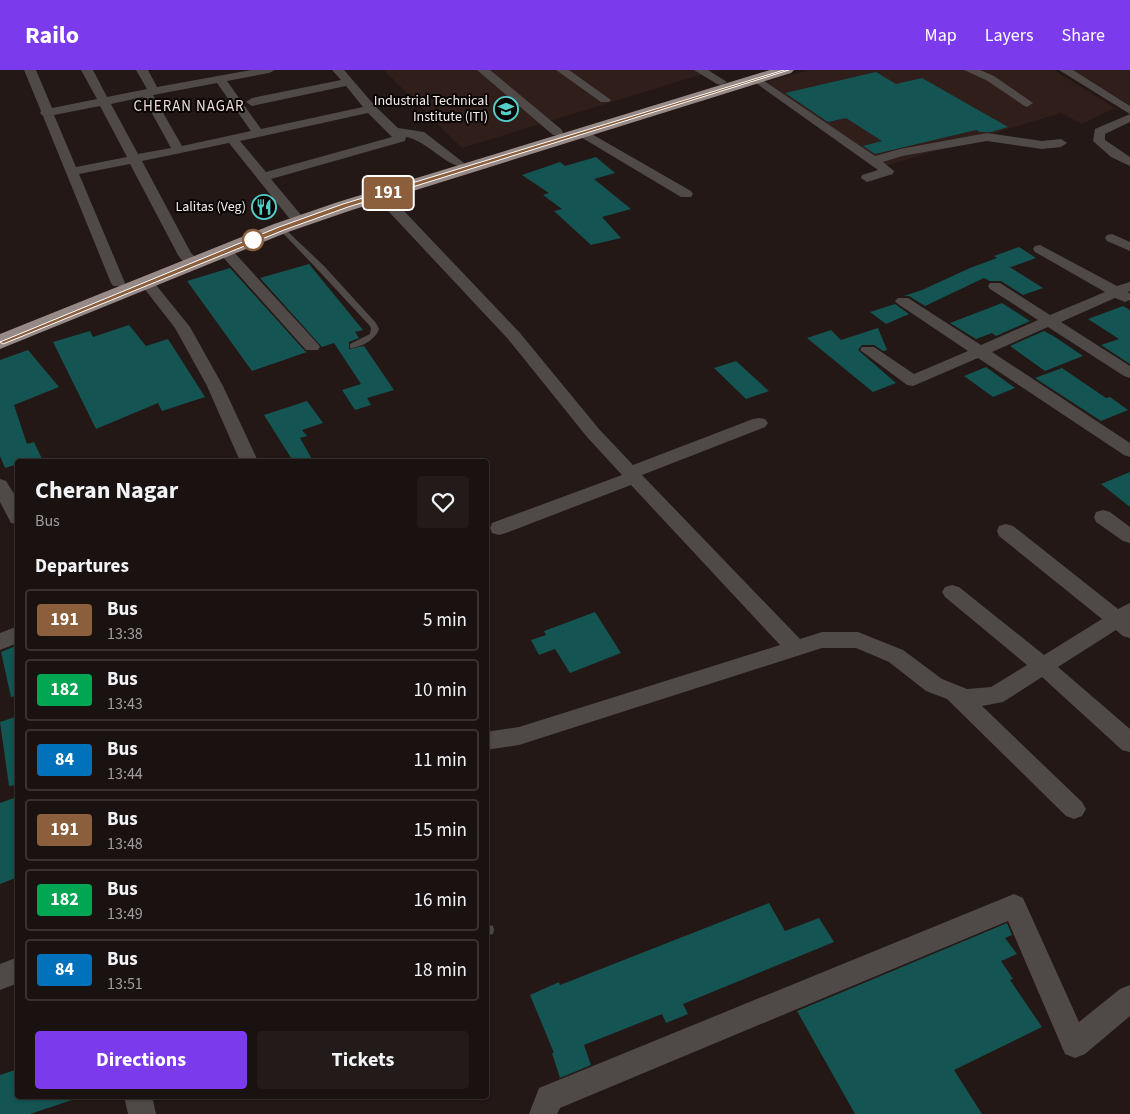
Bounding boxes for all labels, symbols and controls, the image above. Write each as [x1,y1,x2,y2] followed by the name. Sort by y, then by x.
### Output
[25,18,79,53] text: Railo
[925,23,957,48] text: Map
[985,23,1034,48] text: Layers
[1062,23,1105,48] text: Share
[374,91,488,127] place label: Industrial Technical Institute (ITI)
[133,96,245,117] district label: CHERAN NAGAR
[493,96,519,122] school or university icon: Industrial Technical Institute (ITI)
[359,177,417,209] line badge: 191
[374,180,402,205] text: 191
[251,194,277,220] restaurant icon: Lalitas (Veg)
[175,197,246,217] place label: Lalitas (Veg)
[242,229,264,251] unlabelled marker
[35,473,178,508] text: Cheran Nagar
[417,476,469,528] button: heart
[35,510,60,532] text: Bus
[35,553,129,580] text: Departures
[107,596,138,623] text: Bus
[50,607,79,632] text: 191
[423,607,467,634] text: 5 min
[107,623,143,645] text: 13:38
[107,666,138,693] text: Bus
[50,677,79,702] text: 182
[413,677,467,704] text: 10 min
[107,693,143,715] text: 13:43
[107,736,138,763] text: Bus
[55,747,74,772] text: 84
[413,747,467,774] text: 11 min
[107,763,143,785] text: 13:44
[107,806,138,833] text: Bus
[50,817,79,842] text: 191
[413,817,467,844] text: 15 min
[107,833,143,855] text: 13:48
[107,876,138,903] text: Bus
[50,887,79,912] text: 182
[413,887,467,914] text: 16 min
[107,903,143,925] text: 13:49
[107,946,138,973] text: Bus
[55,957,74,982] text: 84
[413,957,467,984] text: 18 min
[107,973,143,995] text: 13:51
[35,1031,247,1089] button: Directions
[257,1031,469,1089] button: Tickets

